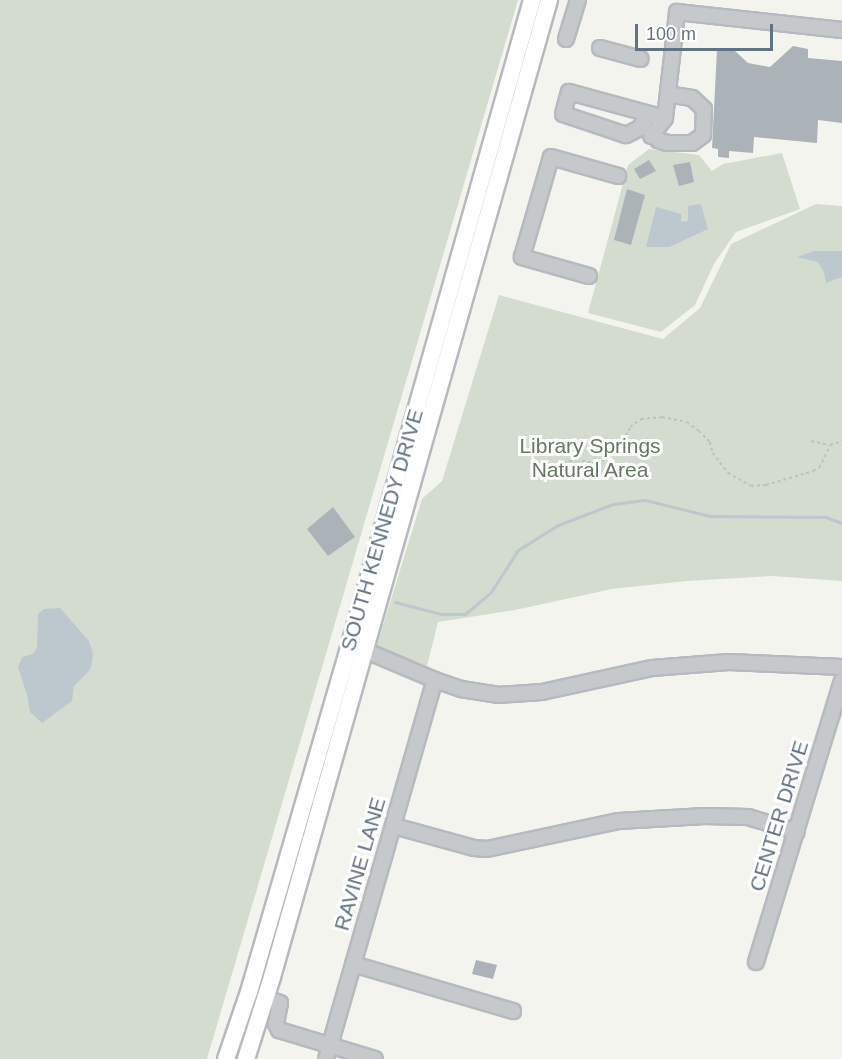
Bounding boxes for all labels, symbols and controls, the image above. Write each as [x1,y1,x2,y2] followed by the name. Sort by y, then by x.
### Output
[638,12,776,50] scale bar
[646,24,696,44] text: 100 m
[335,406,429,654] street label: SOUTH KENNEDY DRIVE
[519,433,661,483] park label: Library Springs Natural Area
[744,738,814,894] street label: CENTER DRIVE
[329,795,391,933] street label: RAVINE LANE

